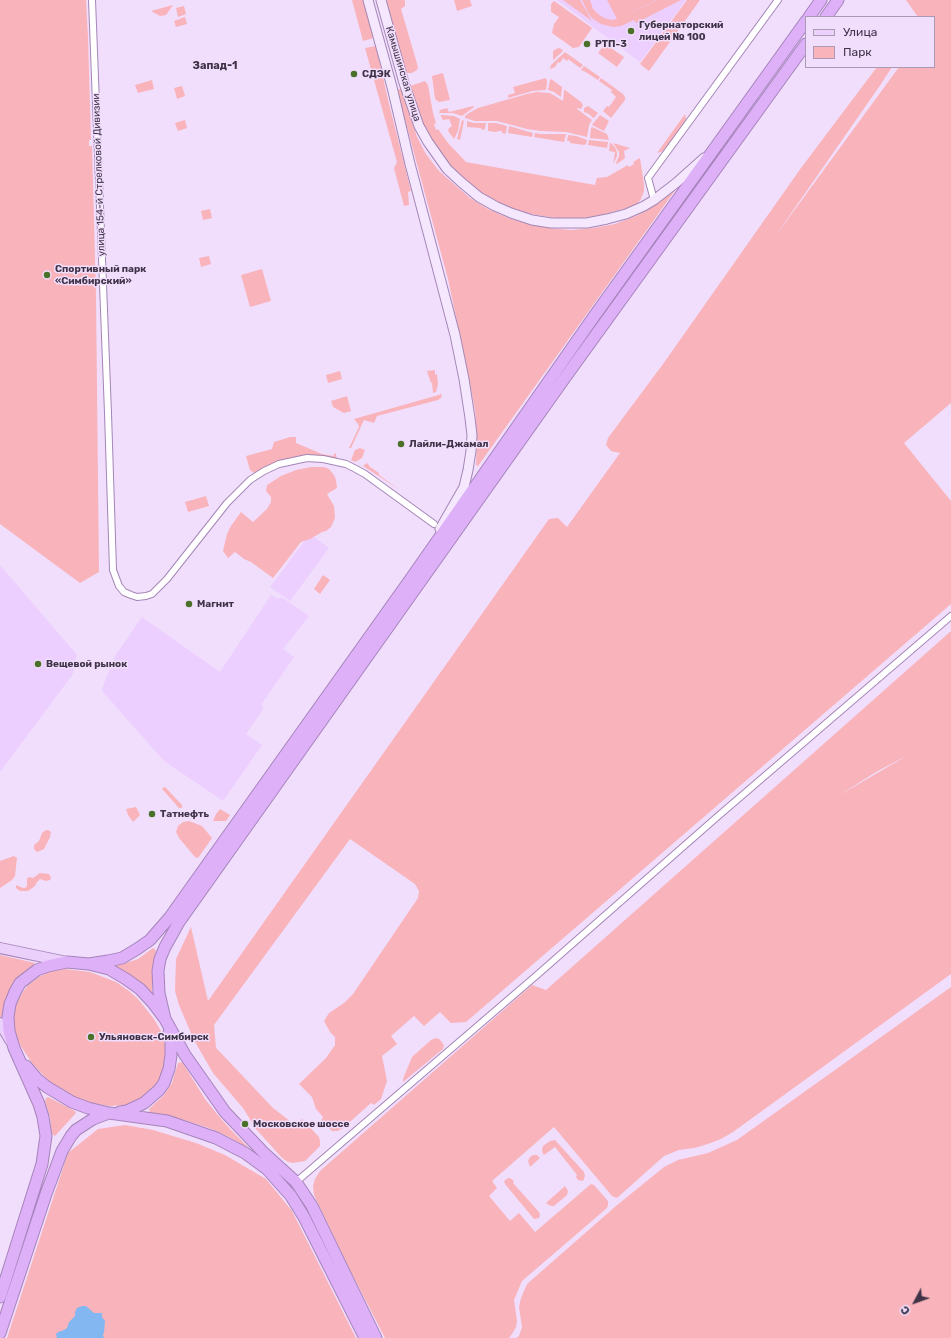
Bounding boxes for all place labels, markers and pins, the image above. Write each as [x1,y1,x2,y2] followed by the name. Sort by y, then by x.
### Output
[639,19,723,42] place label: Губернаторский лицей № 100
[626,26,636,36] marker: Губернаторский лицей № 100
[595,38,627,50] place label: РТП-3
[582,39,592,49] marker: РТП-3
[362,68,391,80] place label: СДЭК
[349,69,359,79] marker: СДЭК
[55,263,146,286] place label: Спортивный парк «Симбирский»
[42,270,52,280] marker: Спортивный парк «Симбирский»
[409,438,489,450] place label: Лайли-Джамал
[396,439,406,449] marker: Лайли-Джамал
[197,598,234,610] place label: Магнит
[184,599,194,609] marker: Магнит
[46,658,127,670] place label: Вещевой рынок
[33,659,43,669] marker: Вещевой рынок
[160,808,209,820] place label: Татнефть
[147,809,157,819] marker: Татнефть
[99,1031,209,1043] place label: Ульяновск-Симбирск
[86,1032,96,1042] marker: Ульяновск-Симбирск
[253,1118,349,1130] place label: Московское шоссе
[240,1119,250,1129] marker: Московское шоссе

